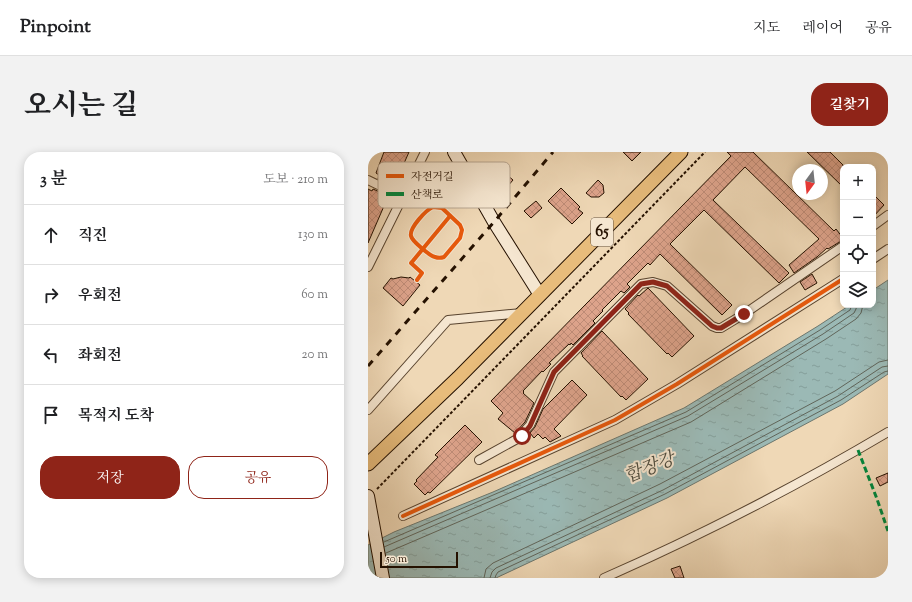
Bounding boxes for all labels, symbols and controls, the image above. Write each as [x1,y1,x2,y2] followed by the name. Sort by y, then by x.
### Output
[20,14,91,41] text: Pinpoint
[753,19,780,39] text: 지도
[802,19,843,39] text: 레이어
[865,19,892,39] text: 공유
[811,83,888,126] button: 길찾기
[24,87,138,127] text: 오시는 길
[378,162,510,208] legend
[792,164,828,200] north arrow
[840,164,876,308] map controls
[840,164,876,200] button: +
[40,168,67,192] text: 3 분
[411,169,454,185] text: 자전거길
[263,171,328,189] text: 도보 · 210 m
[411,187,443,203] text: 산책로
[840,200,876,236] button: −
[591,218,613,246] road number: 65
[40,224,62,246] icon: ahead
[78,226,107,247] text: 직진
[298,226,328,244] text: 130 m
[840,236,876,272] button: locate
[840,272,876,308] button: layers
[40,284,62,306] icon: right
[78,286,121,307] text: 우회전
[301,286,328,304] text: 60 m
[735,305,753,323] route end
[40,344,62,366] icon: left
[78,346,121,367] text: 좌회전
[302,346,328,364] text: 20 m
[40,404,62,426] icon: arrive
[78,406,154,427] text: 목적지 도착
[513,427,531,445] route start
[621,446,681,491] water label: 합장강
[40,456,180,499] button: 저장
[188,456,328,499] button: 공유
[380,550,458,569] scale bar
[386,551,407,567] text: 50 m

